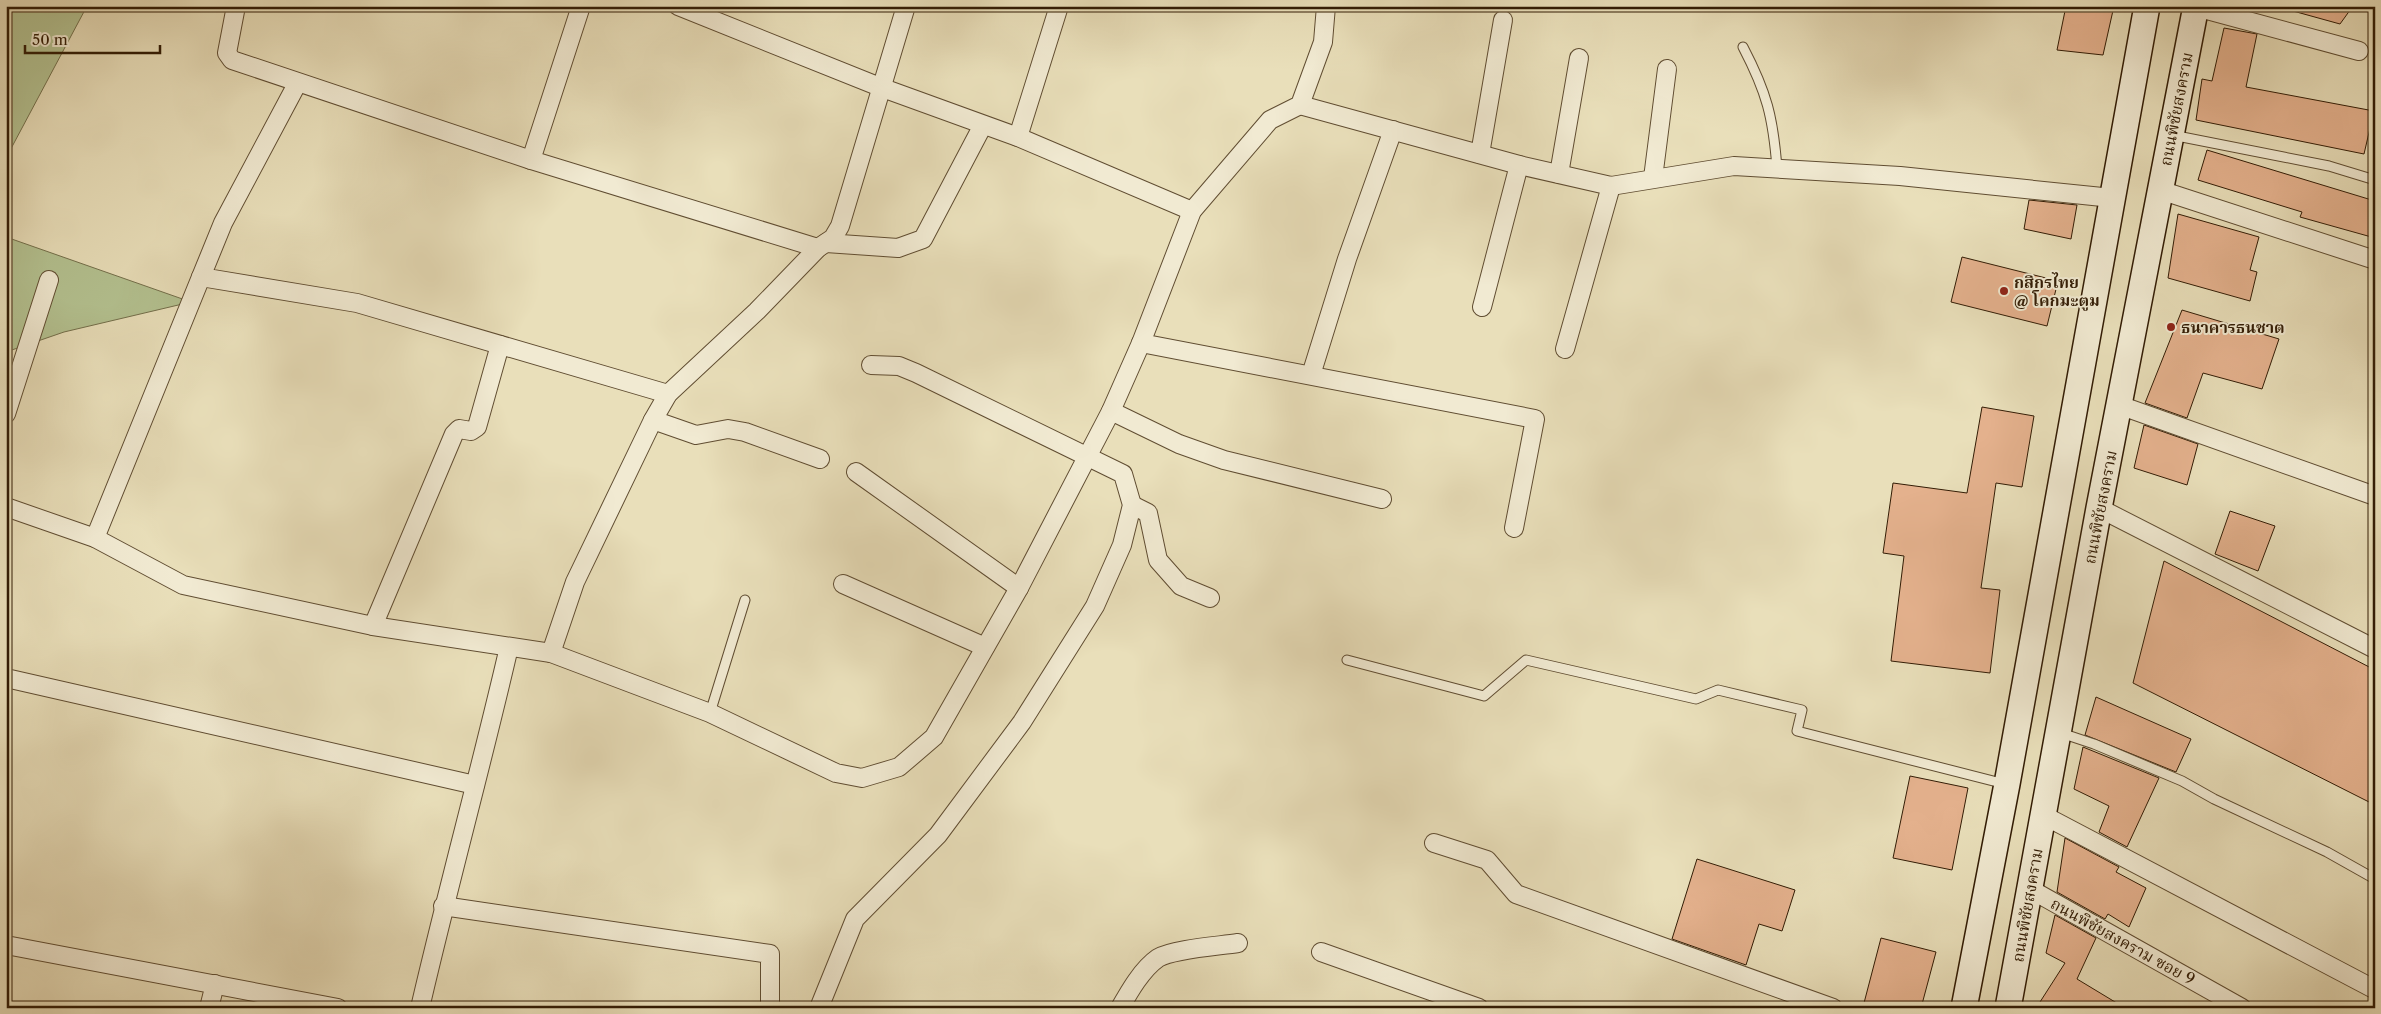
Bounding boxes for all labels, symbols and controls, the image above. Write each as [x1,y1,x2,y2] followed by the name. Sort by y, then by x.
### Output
[25,22,160,54] scale bar
[32,30,68,49] text: 50 m
[2155,50,2197,168] street label: ถนนพิชัยสงคราม
[2014,272,2100,311] place label: กสิกรไทย @ โคกมะตูม
[1998,285,2010,297] marker: กสิกรไทย @ โคกมะตูม
[2181,317,2285,337] place label: ธนาคารธนชาต
[2165,321,2177,333] marker: ธนาคารธนชาต
[2079,448,2121,566] street label: ถนนพิชัยสงคราม
[2007,846,2047,964] street label: ถนนพิชัยสงคราม
[2047,893,2199,989] street label: ถนนพิชัยสงคราม ซอย 9

